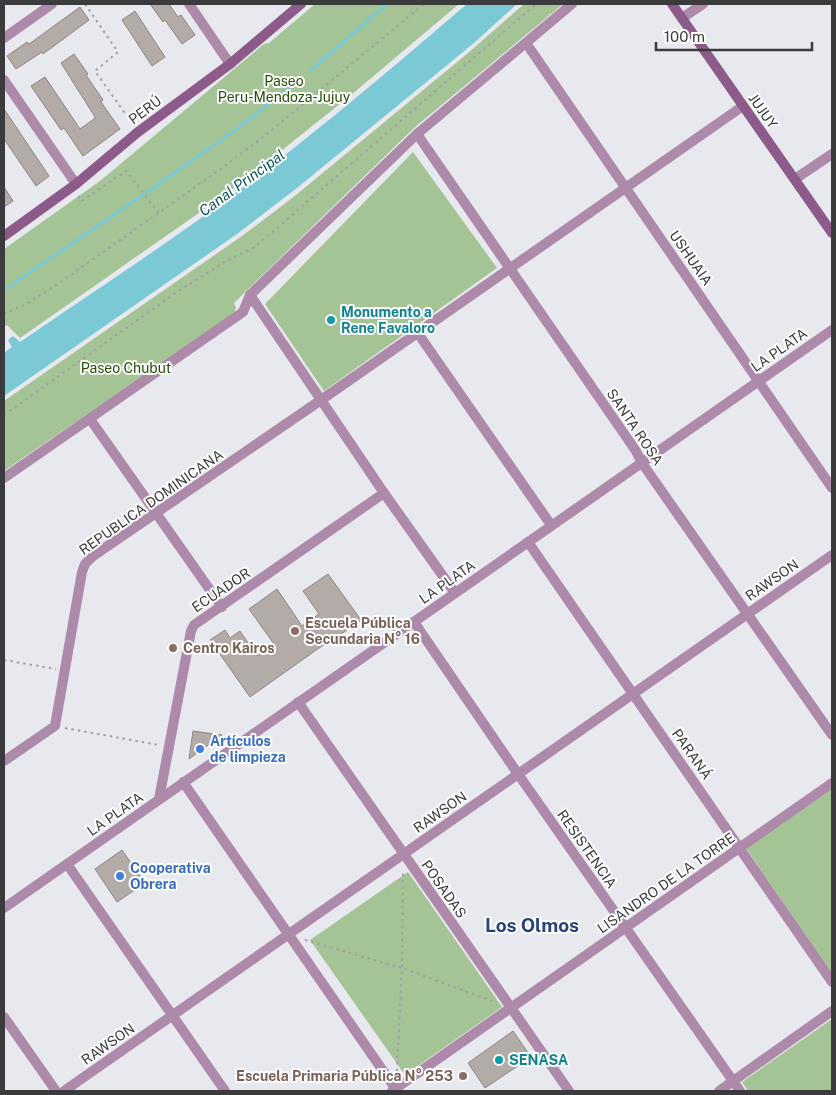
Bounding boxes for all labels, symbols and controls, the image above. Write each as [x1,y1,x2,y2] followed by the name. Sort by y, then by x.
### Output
[656,20,812,52] scale bar
[664,28,705,45] text: 100 m
[218,73,351,105] park label: Paseo Peru-Mendoza-Jujuy
[745,90,781,132] street label: JUJUY
[124,91,164,127] street label: PERÚ
[196,146,288,219] water label: Canal Principal
[666,228,716,288] street label: USHUAIA
[341,304,435,336] place label: Monumento a Rene Favaloro
[325,314,337,326] marker: Monumento a Rene Favaloro
[748,325,810,375] street label: LA PLATA
[81,360,171,376] park label: Paseo Chubut
[604,386,666,468] street label: SANTA ROSA
[76,446,226,558] street label: REPUBLICA DOMINICANA
[742,556,802,604] street label: RAWSON
[416,557,478,607] street label: LA PLATA
[189,565,253,615] street label: ECUADOR
[305,615,420,647] place label: Escuela Pública Secundaria N° 16
[289,625,301,637] marker: Escuela Pública Secundaria N° 16
[183,640,275,656] place label: Centro Kairos
[167,642,179,654] marker: Centro Kairos
[669,725,716,782] street label: PARANÁ
[210,733,286,765] place label: Artículos de limpieza
[194,743,206,755] marker: Artículos de limpieza
[410,788,470,836] street label: RAWSON
[84,789,146,839] street label: LA PLATA
[554,807,620,891] street label: RESISTENCIA
[594,829,738,937] street label: LISANDRO DE LA TORRE
[418,857,470,921] street label: POSADAS
[130,860,211,892] place label: Cooperativa Obrera
[114,870,126,882] marker: Cooperativa Obrera
[485,914,579,936] district label: Los Olmos
[78,1020,138,1068] street label: RAWSON
[509,1052,568,1068] place label: SENASA
[493,1054,505,1066] marker: SENASA
[236,1067,453,1084] place label: Escuela Primaria Pública N° 253
[457,1070,469,1082] marker: Escuela Primaria Pública N° 253

